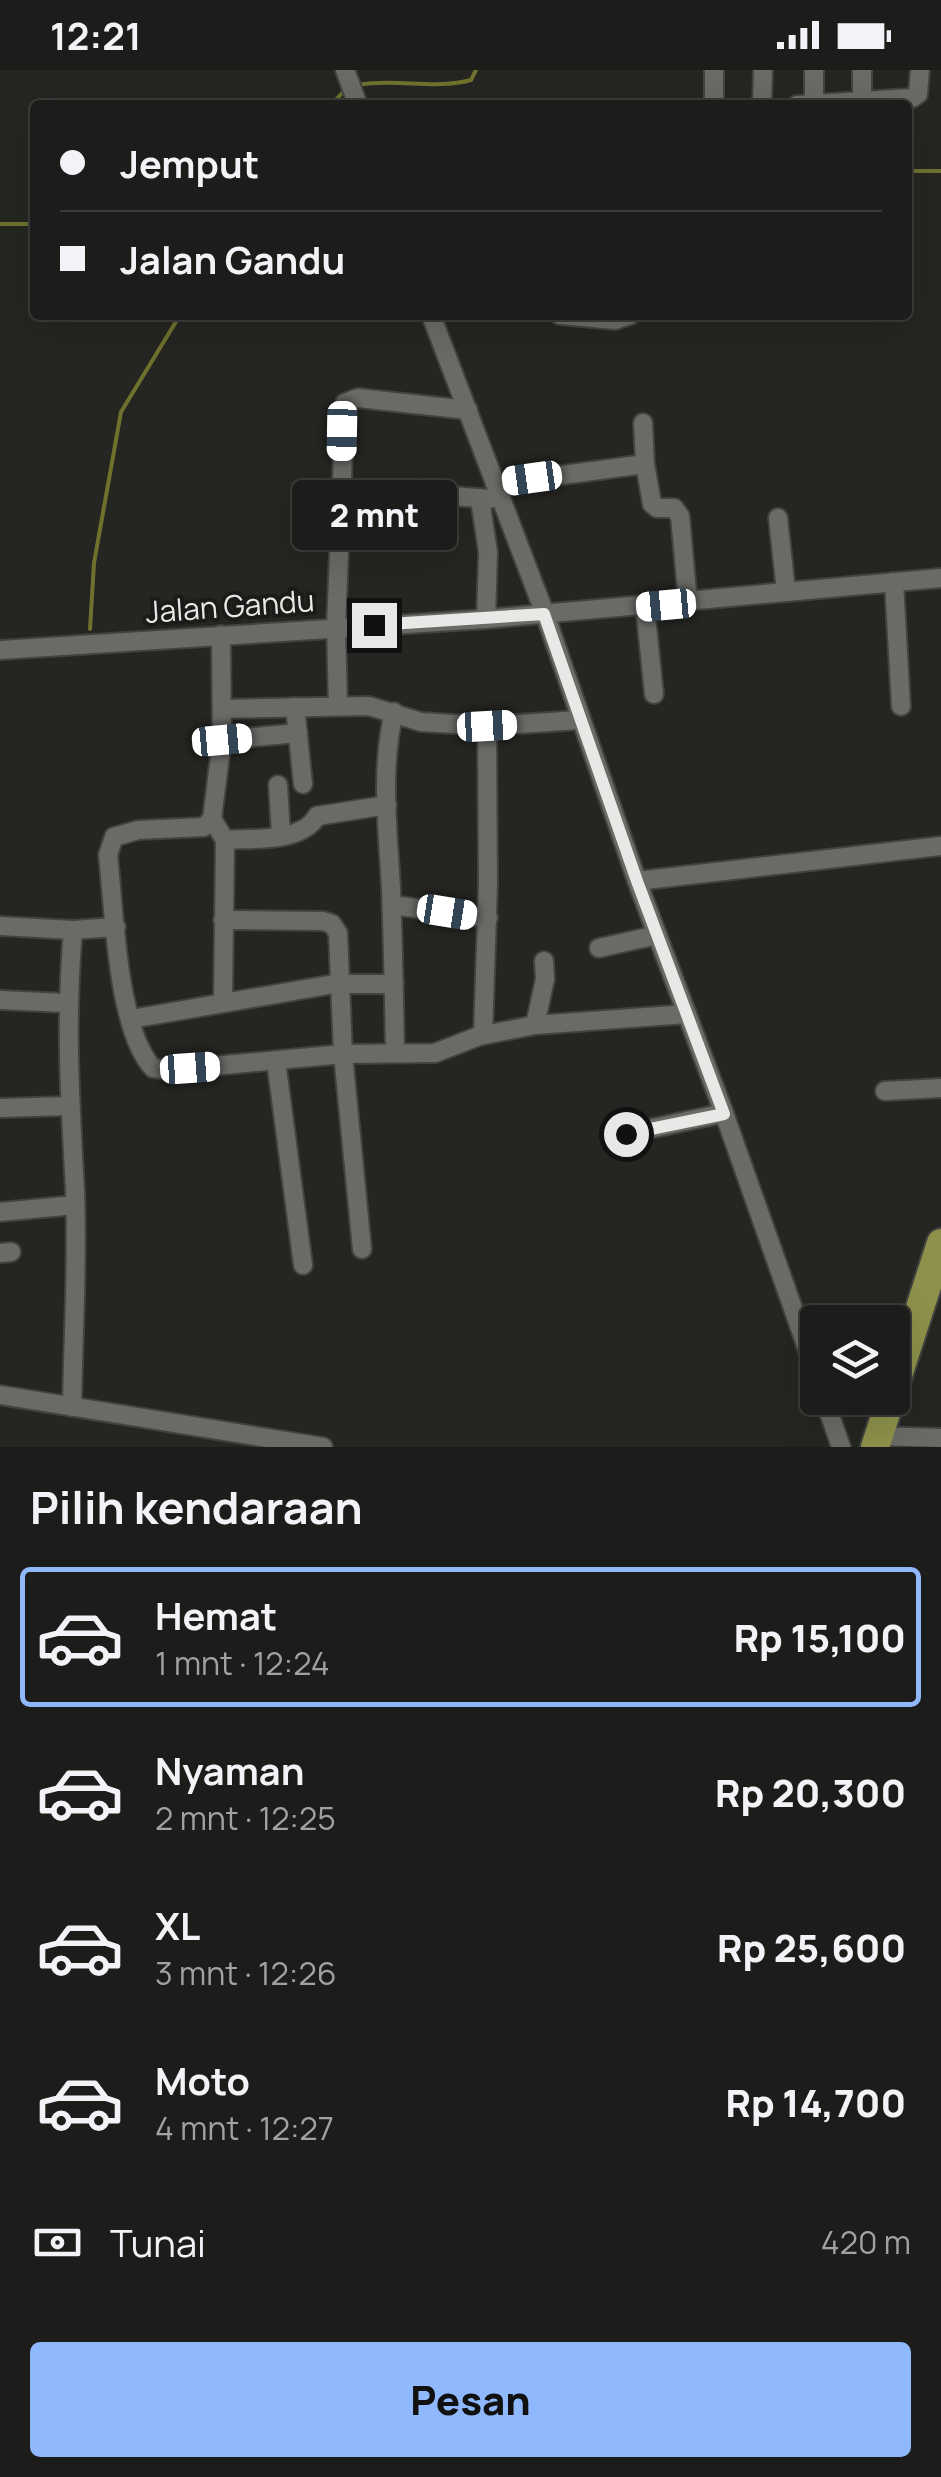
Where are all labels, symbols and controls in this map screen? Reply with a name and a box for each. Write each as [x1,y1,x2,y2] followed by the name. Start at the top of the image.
[50,9,142,61] text: 12:21
[120,137,259,189] text: Jemput
[120,233,345,285] text: Jalan Gandu
[326,401,358,461] car
[500,459,564,497] car
[292,480,456,550] callout: 2 mnt
[330,493,419,537] text: 2 mnt
[144,579,316,632] street label: Jalan Gandu
[635,587,697,623] car
[352,603,397,648] route end
[456,709,518,743] car
[191,722,253,758] car
[415,892,479,932] car
[159,1051,221,1085] car
[604,1112,649,1157] route start
[800,1305,910,1415] map controls
[800,1305,910,1415] button: layers
[30,1476,363,1538] text: Pilih kendaraan
[155,1589,277,1641] text: Hemat
[35,1592,125,1682] icon: car
[734,1611,906,1663] text: Rp 15,100
[155,1641,330,1685] text: 1 mnt · 12:24
[155,1744,305,1796] text: Nyaman
[35,1747,125,1837] icon: car
[715,1766,906,1818] text: Rp 20,300
[155,1796,336,1840] text: 2 mnt · 12:25
[155,1899,200,1951] text: XL
[35,1902,125,1992] icon: car
[717,1921,906,1973] text: Rp 25,600
[155,1951,337,1995] text: 3 mnt · 12:26
[155,2054,250,2106] text: Moto
[35,2057,125,2147] icon: car
[725,2076,906,2128] text: Rp 14,700
[155,2106,334,2150] text: 4 mnt · 12:27
[30,2215,85,2270] icon: cash
[110,2216,206,2268] text: Tunai
[821,2220,911,2264] text: 420 m
[30,2342,911,2457] button: Pesan

